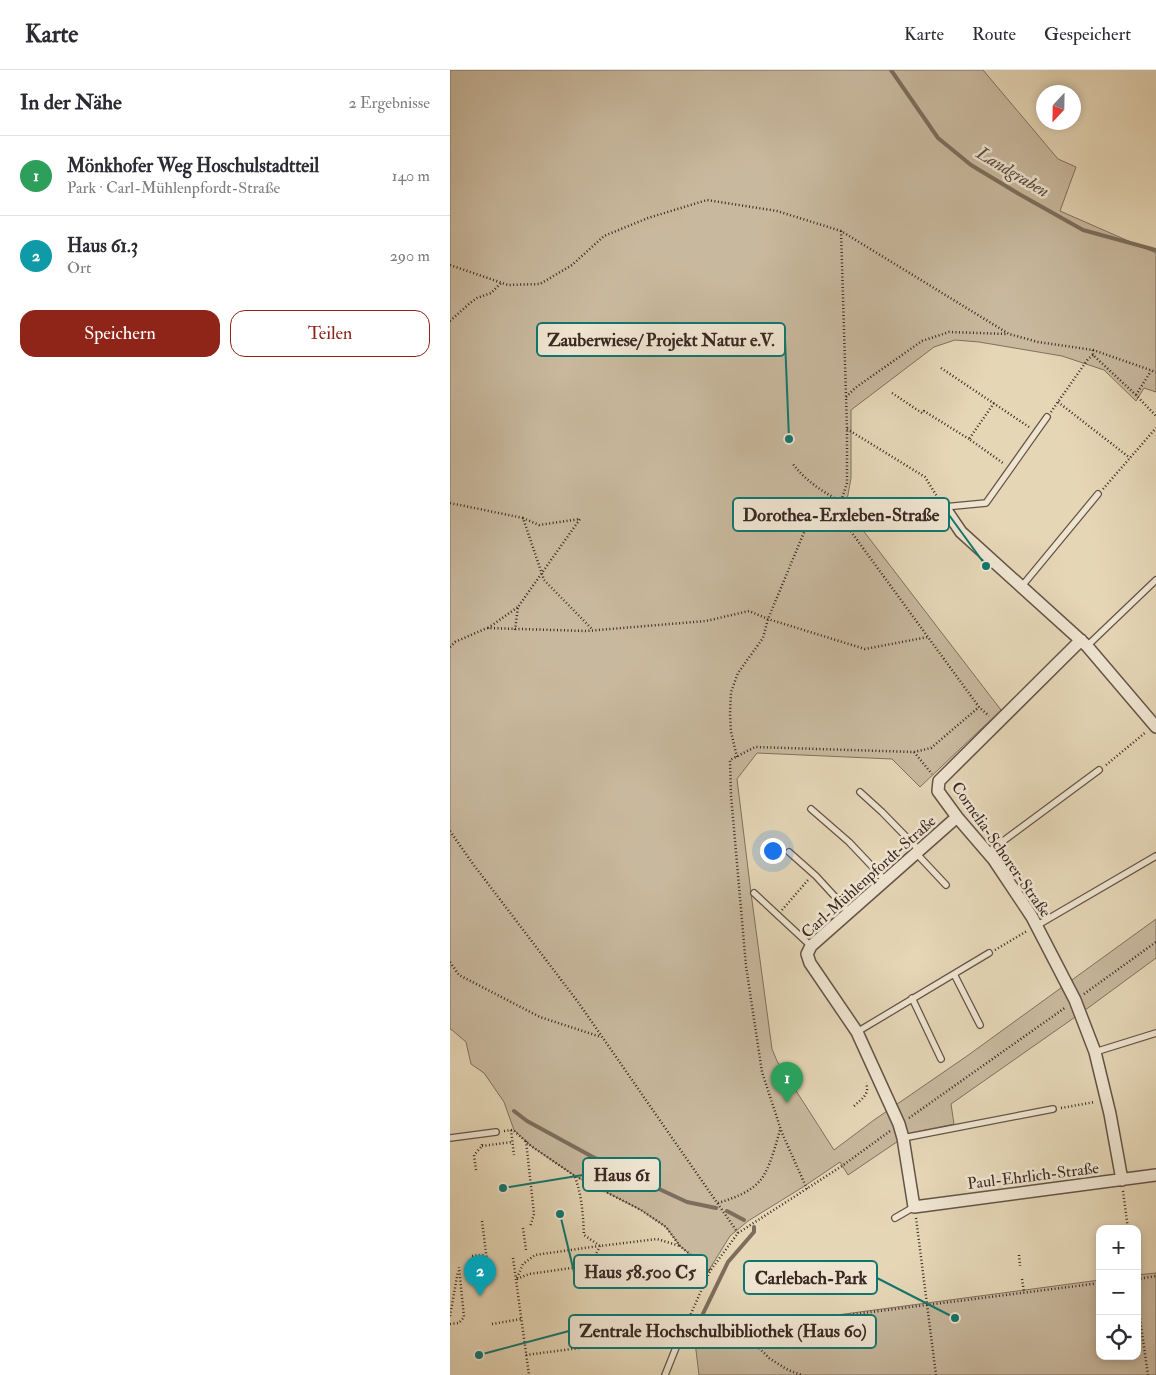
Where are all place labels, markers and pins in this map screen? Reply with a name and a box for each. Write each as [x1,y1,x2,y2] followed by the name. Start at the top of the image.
[537,323,785,356] callout: Zauberwiese/ Projekt Natur e.V.
[733,498,949,531] callout: Dorothea-Erxleben-Straße
[771,1062,803,1103] pin: 1
[583,1158,660,1191] callout: Haus 61
[464,1255,496,1296] pin: 2
[574,1255,707,1288] callout: Haus 58.500 C5
[744,1261,877,1294] callout: Carlebach-Park
[569,1315,876,1348] callout: Zentrale Hochschulbibliothek (Haus 60)

